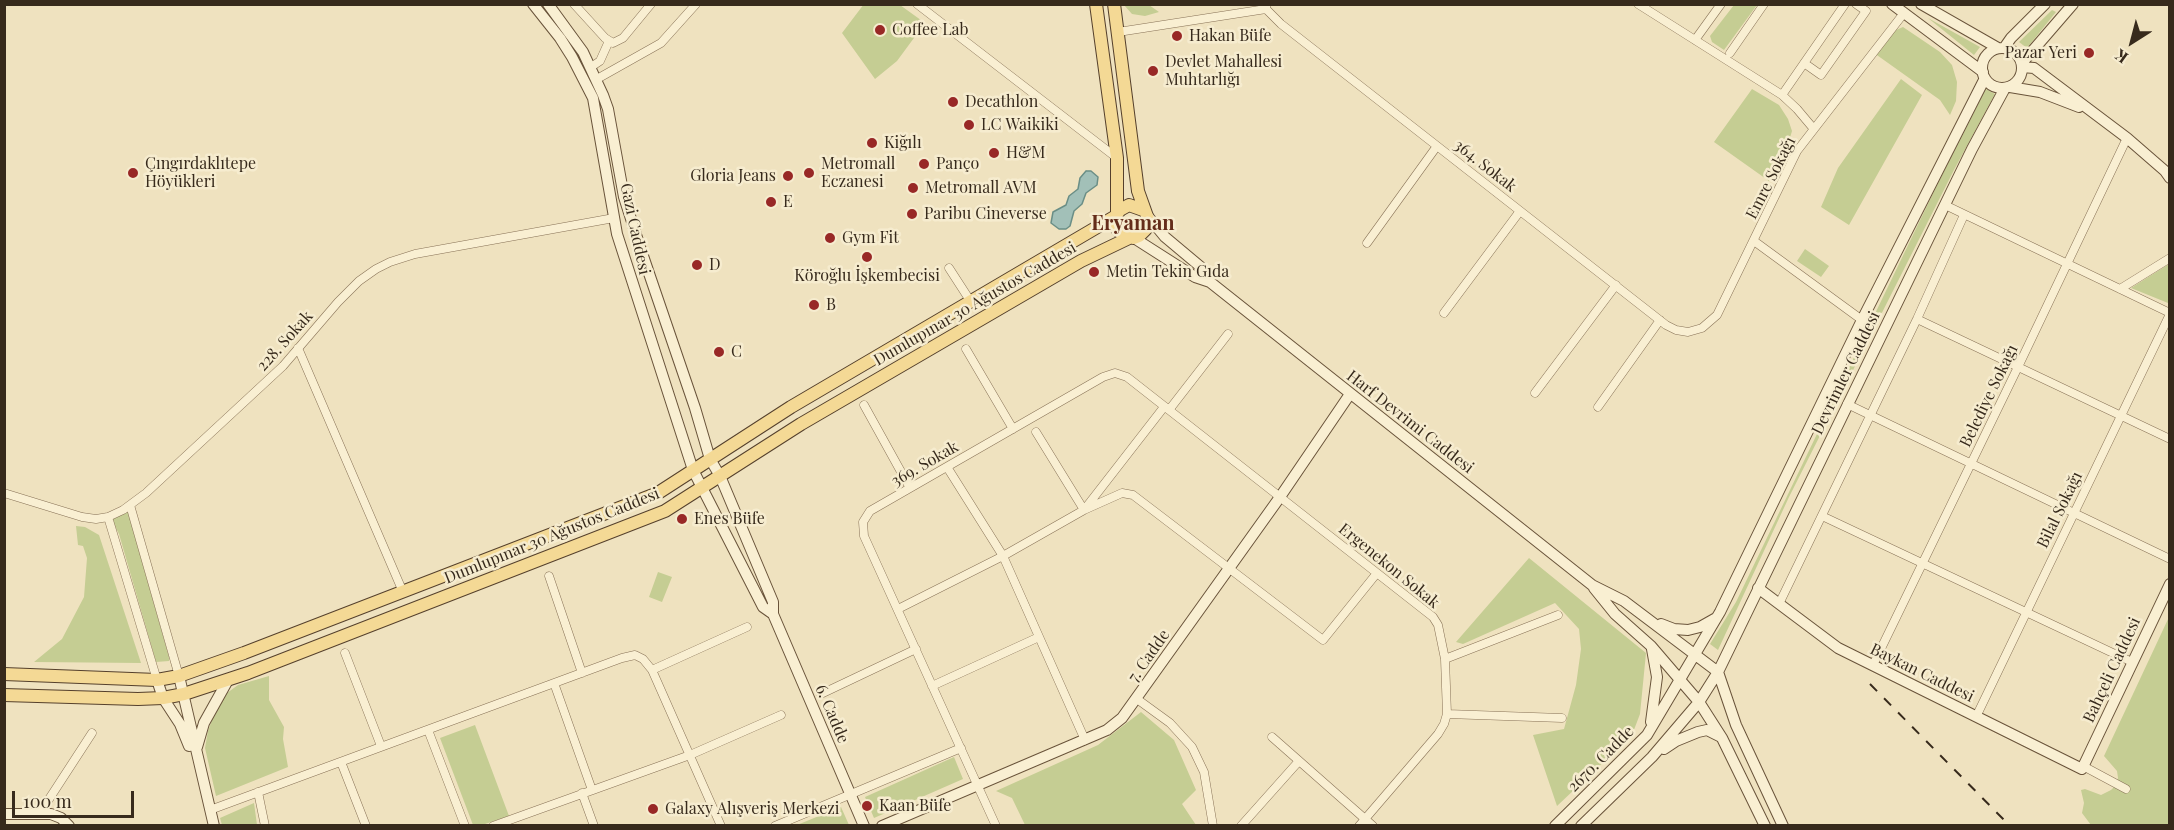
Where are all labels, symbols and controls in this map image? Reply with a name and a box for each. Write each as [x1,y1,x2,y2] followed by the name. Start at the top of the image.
[2102,12,2162,72] north arrow
[892,20,969,40] place label: Coffee Lab
[873,23,887,37] marker: Coffee Lab
[1189,26,1272,46] place label: Hakan Büfe
[1170,29,1184,43] marker: Hakan Büfe
[2005,43,2077,63] place label: Pazar Yeri
[2110,45,2132,69] text: K
[2082,46,2096,60] marker: Pazar Yeri
[1165,52,1282,90] place label: Devlet Mahallesi Muhtarlığı
[1146,64,1160,78] marker: Devlet Mahallesi Muhtarlığı
[965,92,1038,112] place label: Decathlon
[946,95,960,109] marker: Decathlon
[981,115,1059,135] place label: LC Waikiki
[962,118,976,132] marker: LC Waikiki
[884,133,922,153] place label: Kiğılı
[1742,134,1800,222] street label: Emre Sokağı
[865,136,879,150] marker: Kiğılı
[1450,136,1520,196] street label: 364. Sokak
[1006,143,1045,163] place label: H&M
[987,146,1001,160] marker: H&M
[145,154,256,192] place label: Çıngırdaklıtepe Höyükleri
[821,154,895,192] place label: Metromall Eczanesi
[936,154,979,174] place label: Panço
[917,157,931,171] marker: Panço
[126,166,140,180] marker: Çıngırdaklıtepe Höyükleri
[690,166,776,186] place label: Gloria Jeans
[802,166,816,180] marker: Metromall Eczanesi
[781,169,795,183] marker: Gloria Jeans
[925,178,1037,198] place label: Metromall AVM
[906,181,920,195] marker: Metromall AVM
[616,182,654,276] street label: Gazi Caddesi
[783,192,793,212] place label: E
[764,195,778,209] marker: E
[924,204,1047,224] place label: Paribu Cineverse
[905,207,919,221] marker: Paribu Cineverse
[1091,212,1175,236] district label: Eryaman
[842,228,899,248] place label: Gym Fit
[823,231,837,245] marker: Gym Fit
[870,238,1080,370] street label: Dumlupınar 30 Ağustos Caddesi
[860,250,874,264] marker: Köroğlu İşkembecisi
[709,255,721,275] place label: D
[690,258,704,272] marker: D
[1106,262,1229,282] place label: Metin Tekin Gıda
[1087,265,1101,279] marker: Metin Tekin Gıda
[794,266,940,286] place label: Köroğlu İşkembecisi
[826,295,836,315] place label: B
[807,298,821,312] marker: B
[253,307,317,375] street label: 228. Sokak
[1808,308,1884,438] street label: Devrimler Caddesi
[731,342,742,362] place label: C
[1956,342,2022,450] street label: Belediye Sokağı
[712,345,726,359] marker: C
[1343,366,1477,478] street label: Harf Devrimi Caddesi
[888,437,962,491] street label: 369. Sokak
[2033,469,2087,551] street label: Bilal Sokağı
[442,484,662,588] street label: Dumlupınar 30 Ağustos Caddesi
[694,509,765,529] place label: Enes Büfe
[675,512,689,526] marker: Enes Büfe
[1335,519,1443,613] street label: Ergenekon Sokak
[2079,614,2145,726] street label: Bahçeli Caddesi
[1124,626,1174,686] street label: 7. Cadde
[1867,640,1977,706] street label: Baykan Caddesi
[811,682,853,746] street label: 6. Cadde
[1564,722,1638,796] street label: 2670. Cadde
[15,779,136,817] scale bar
[23,789,72,813] text: 100 m
[879,796,951,816] place label: Kaan Büfe
[665,799,840,819] place label: Galaxy Alışveriş Merkezi
[860,799,874,813] marker: Kaan Büfe
[646,802,660,816] marker: Galaxy Alışveriş Merkezi

